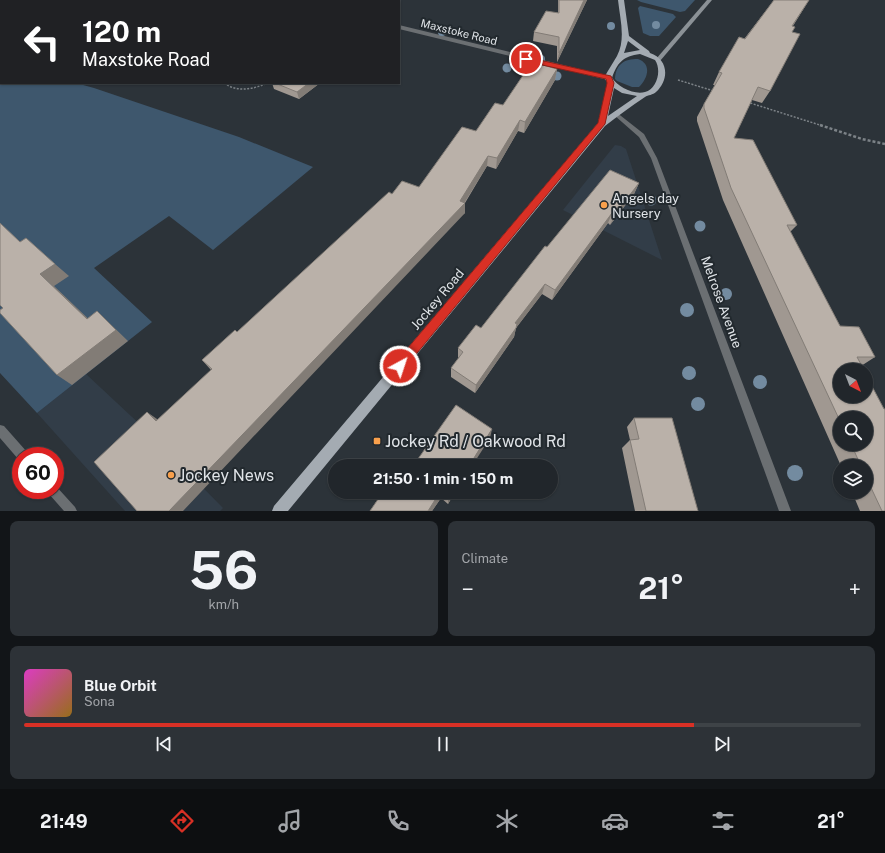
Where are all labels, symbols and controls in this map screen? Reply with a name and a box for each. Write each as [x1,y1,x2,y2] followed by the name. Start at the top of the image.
[82,15,161,48] text: 120 m
[16,16,68,68] icon: left
[420,17,498,47] street label: Maxstoke Road
[509,42,543,76] pin
[515,48,537,70] icon: arrive
[82,49,210,70] text: Maxstoke Road
[612,191,679,221] place label: Angels day Nursery
[599,200,609,210] marker: Angels day Nursery
[698,254,745,350] street label: Melrose Avenue
[408,266,467,333] street label: Jockey Road
[379,345,421,387] position arrow
[833,363,873,403] north arrow
[833,363,873,499] map controls
[833,411,873,451] button: search
[385,432,566,451] place label: Jockey Rd / Oakwood Rd
[372,436,382,446] marker: Jockey Rd / Oakwood Rd
[12,447,64,499] speed limit sign: 60
[833,459,873,499] button: layers
[179,466,274,485] place label: Jockey News
[166,470,176,480] marker: Jockey News
[373,470,513,487] text: 21:50 · 1 min · 150 m
[189,540,258,601] text: 56
[462,551,508,566] text: Climate
[638,570,684,606] text: 21°
[462,576,474,602] text: −
[849,576,861,602] text: +
[208,597,239,612] text: km/h
[84,677,157,694] text: Blue Orbit
[84,694,115,709] text: Sona
[153,733,175,755] icon: previous
[432,733,454,755] icon: pause
[711,733,733,755] icon: next
[168,807,196,835] icon: directions
[276,807,304,835] icon: music
[384,807,412,835] icon: phone
[493,807,521,835] icon: climate
[601,807,629,835] icon: car
[709,807,737,835] icon: filters
[40,811,88,832] text: 21:49
[817,811,845,832] text: 21°

